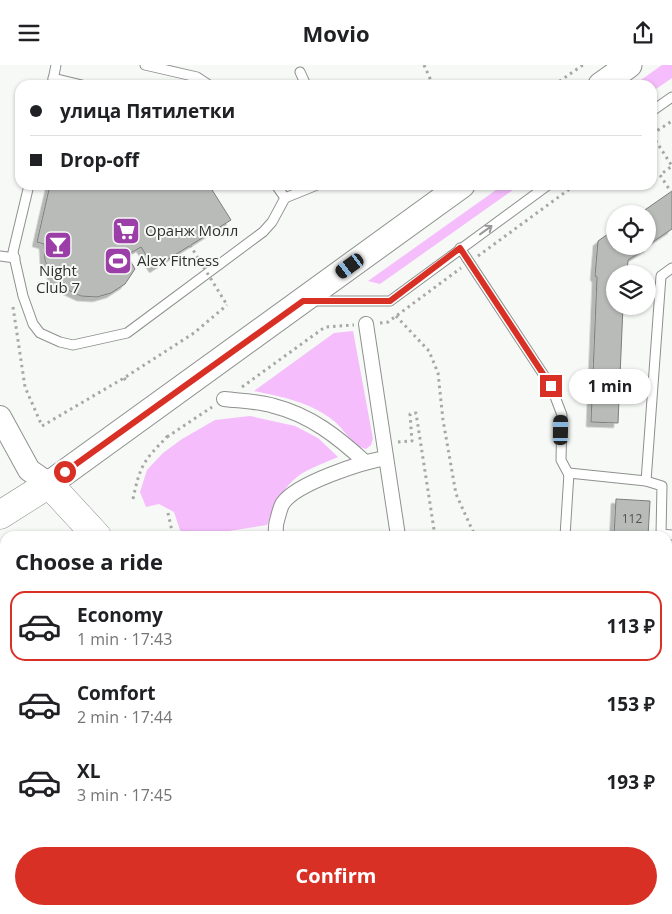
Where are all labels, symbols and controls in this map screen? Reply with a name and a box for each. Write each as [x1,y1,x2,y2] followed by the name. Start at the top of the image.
[302,18,370,48] text: Movio
[15,19,43,47] icon: menu
[629,19,657,47] icon: share
[60,98,235,124] text: улица Пятилетки
[60,147,139,173] text: Drop-off
[606,205,656,315] map controls
[606,205,656,255] button: locate
[111,216,141,246] supermarket icon: Оранж Молл
[145,220,238,240] place label: Оранж Молл
[478,225,492,235] one-way arrow
[43,230,73,260] bar icon: Night Club 7
[103,246,133,276] sports icon: Alex Fitness
[137,250,219,270] place label: Alex Fitness
[333,251,366,281] car
[36,260,80,297] place label: Night Club 7
[606,265,656,315] button: layers
[568,369,651,403] callout: 1 min
[540,375,562,397] route end
[588,375,632,397] text: 1 min
[553,415,568,445] car
[54,461,76,483] route start
[622,510,642,527] house number: 112
[15,546,163,576] text: Choose a ride
[77,602,163,628] text: Economy
[17,604,62,649] icon: car
[606,613,655,639] text: 113 ₽
[77,628,172,650] text: 1 min · 17:43
[77,680,156,706] text: Comfort
[17,682,62,727] icon: car
[606,691,655,717] text: 153 ₽
[77,706,172,728] text: 2 min · 17:44
[77,758,100,784] text: XL
[17,760,62,805] icon: car
[606,769,655,795] text: 193 ₽
[77,784,172,806] text: 3 min · 17:45
[15,847,657,905] button: Confirm

